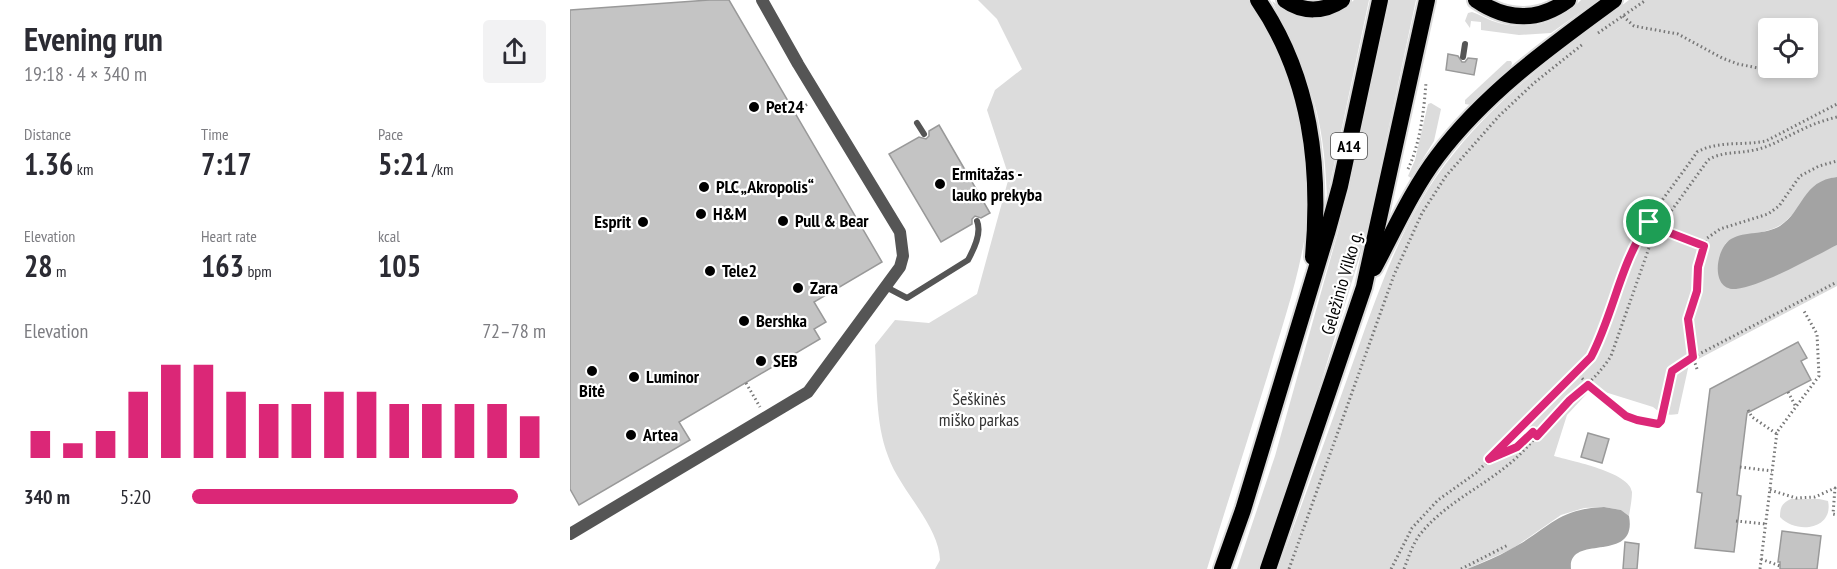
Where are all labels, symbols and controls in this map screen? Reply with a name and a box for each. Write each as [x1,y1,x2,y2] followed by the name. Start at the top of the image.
[24,17,163,60] text: Evening run
[1758,18,1818,78] map controls
[1758,18,1818,78] button: locate
[483,20,546,83] button: share
[24,61,147,87] text: 19:18 · 4 × 340 m
[766,95,805,118] place label: Pet24
[747,100,761,114] marker: Pet24
[24,124,71,144] text: Distance
[201,124,229,144] text: Time
[378,124,403,144] text: Pace
[1331,133,1367,159] road number: A14
[24,144,73,183] text: 1.36
[201,144,252,183] text: 7:17
[378,144,429,183] text: 5:21
[73,159,93,179] text: km
[429,159,453,179] text: /km
[952,162,1042,206] place label: Ermitažas - lauko prekyba
[716,175,814,198] place label: PLC „Akropolis“
[933,177,947,191] marker: Ermitažas - lauko prekyba
[697,180,711,194] marker: PLC „Akropolis“
[1623,196,1674,247] pin
[713,202,747,225] place label: H&M
[1632,205,1665,238] icon: arrive
[694,207,708,221] marker: H&M
[795,209,869,232] place label: Pull & Bear
[594,210,632,233] place label: Esprit
[776,214,790,228] marker: Pull & Bear
[636,215,650,229] marker: Esprit
[24,226,75,246] text: Elevation
[201,226,257,246] text: Heart rate
[378,226,400,246] text: kcal
[1316,228,1367,337] street label: Geležinio Vilko g.
[24,246,53,285] text: 28
[201,246,244,285] text: 163
[378,246,421,285] text: 105
[722,259,757,282] place label: Tele2
[53,261,67,281] text: m
[244,261,272,281] text: bpm
[703,264,717,278] marker: Tele2
[810,276,838,299] place label: Zara
[791,281,805,295] marker: Zara
[756,309,807,332] place label: Bershka
[737,314,751,328] marker: Bershka
[24,318,88,344] text: Elevation
[482,318,546,344] text: 72–78 m
[773,349,798,372] place label: SEB
[754,354,768,368] marker: SEB
[585,364,599,378] marker: Bitė
[646,365,700,388] place label: Luminor
[627,370,641,384] marker: Luminor
[579,379,605,402] place label: Bitė
[939,387,1019,431] park label: Šeškinės miško parkas
[642,423,678,446] place label: Artea
[624,428,638,442] marker: Artea
[24,484,70,510] text: 340 m
[120,484,151,510] text: 5:20

